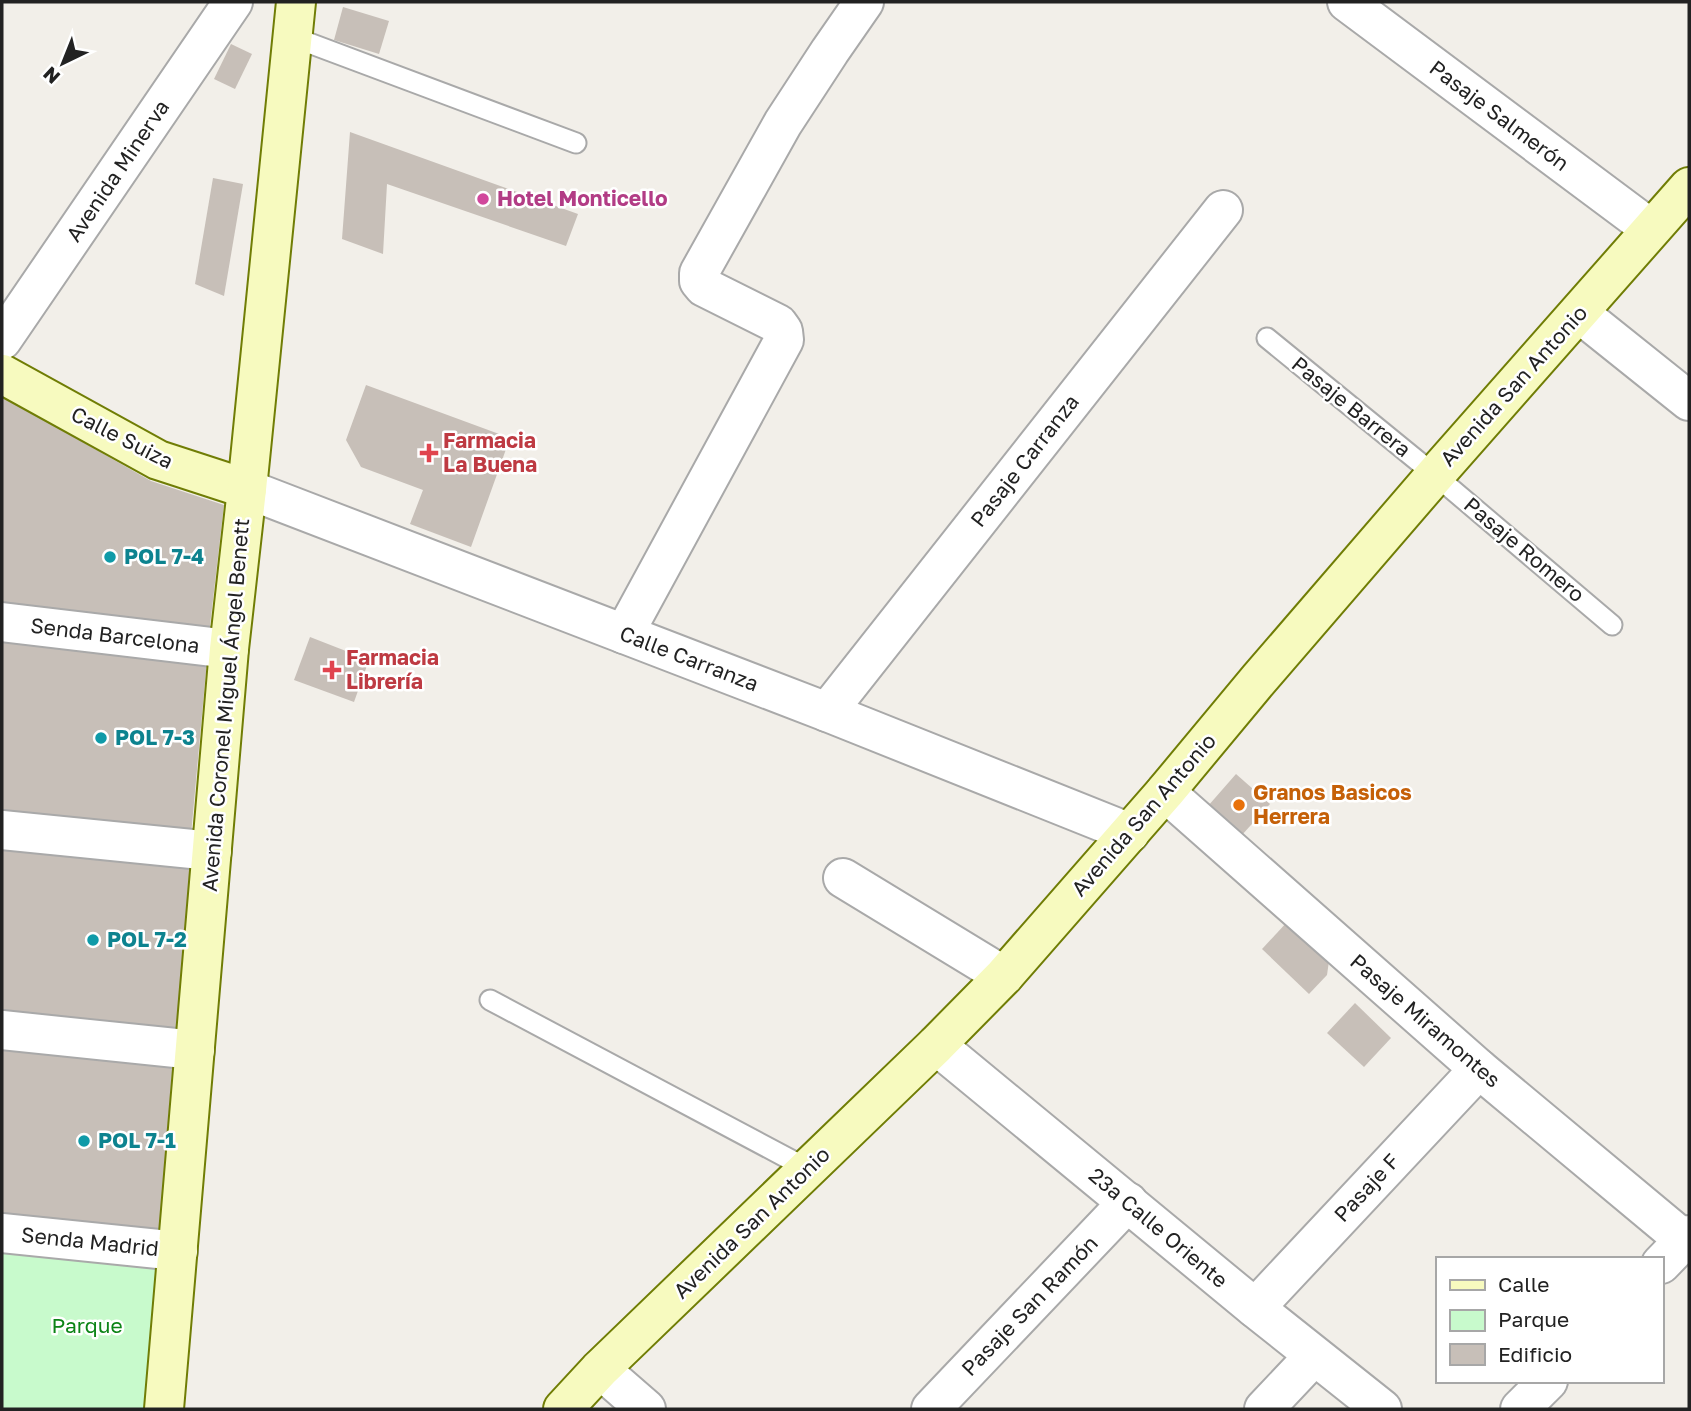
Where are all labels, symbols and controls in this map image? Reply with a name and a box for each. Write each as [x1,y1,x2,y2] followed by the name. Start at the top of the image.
[28,28,98,98] north arrow
[1425,54,1574,176] street label: Pasaje Salmerón
[38,62,64,89] text: N
[60,95,174,246] street label: Avenida Minerva
[497,185,668,211] place label: Hotel Monticello
[475,191,491,207] marker: Hotel Monticello
[1434,300,1592,471] street label: Avenida San Antonio
[1287,350,1416,462] street label: Pasaje Barrera
[964,389,1084,532] street label: Pasaje Carranza
[67,400,178,474] street label: Calle Suiza
[443,427,537,477] place label: Farmacia La Buena
[421,445,437,461] marker: Farmacia La Buena
[1459,491,1590,607] street label: Pasaje Romero
[196,517,254,893] street label: Avenida Coronel Miguel Ángel Benett
[124,543,204,569] place label: POL 7-4
[102,549,118,565] marker: POL 7-4
[29,612,201,658] street label: Senda Barcelona
[616,620,762,696] street label: Calle Carranza
[346,644,439,694] place label: Farmacia Librería
[324,662,340,678] marker: Farmacia Librería
[115,724,195,750] place label: POL 7-3
[1065,728,1221,901] street label: Avenida San Antonio
[93,730,109,746] marker: POL 7-3
[1253,779,1412,829] place label: Granos Basicos Herrera
[1231,797,1247,813] marker: Granos Basicos Herrera
[107,926,187,952] place label: POL 7-2
[85,932,101,948] marker: POL 7-2
[1345,948,1506,1093] street label: Pasaje Miramontes
[98,1127,176,1153] place label: POL 7-1
[76,1133,92,1149] marker: POL 7-1
[668,1141,835,1304] street label: Avenida San Antonio
[1328,1148,1404,1227] street label: Pasaje F
[1084,1162,1233,1293] street label: 23a Calle Oriente
[20,1221,160,1261] street label: Senda Madrid
[956,1230,1103,1381] street label: Pasaje San Ramón
[1436,1257,1663,1383] legend
[1498,1271,1550,1297] text: Calle
[1498,1306,1569,1332] text: Parque
[51,1312,123,1338] park label: Parque
[1498,1341,1572,1367] text: Edificio

